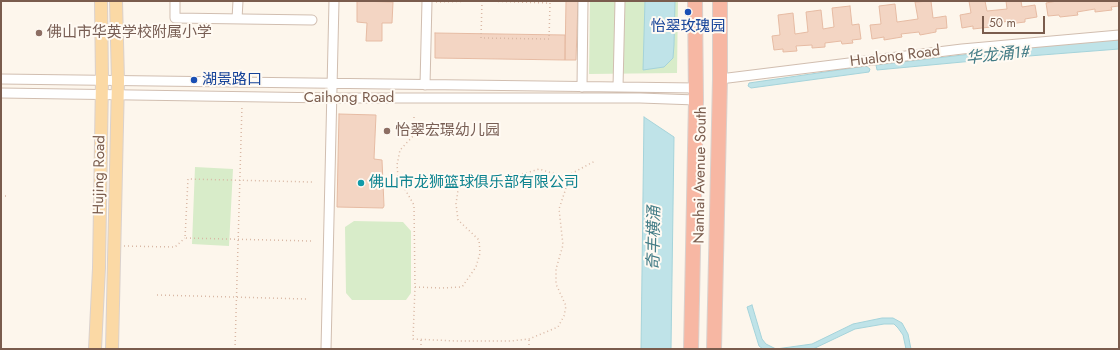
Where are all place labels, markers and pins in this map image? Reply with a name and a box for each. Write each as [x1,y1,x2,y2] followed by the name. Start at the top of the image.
[683,7,693,17] marker: 怡翠玫瑰园
[651,18,725,36] place label: 怡翠玫瑰园
[47,24,212,42] place label: 佛山市华英学校附属小学
[34,28,44,38] marker: 佛山市华英学校附属小学
[202,71,262,89] place label: 湖景路口
[189,75,199,85] marker: 湖景路口
[395,122,500,140] place label: 怡翠宏璟幼儿园
[382,126,392,136] marker: 怡翠宏璟幼儿园
[369,174,579,192] place label: 佛山市龙狮篮球俱乐部有限公司
[356,178,366,188] marker: 佛山市龙狮篮球俱乐部有限公司

